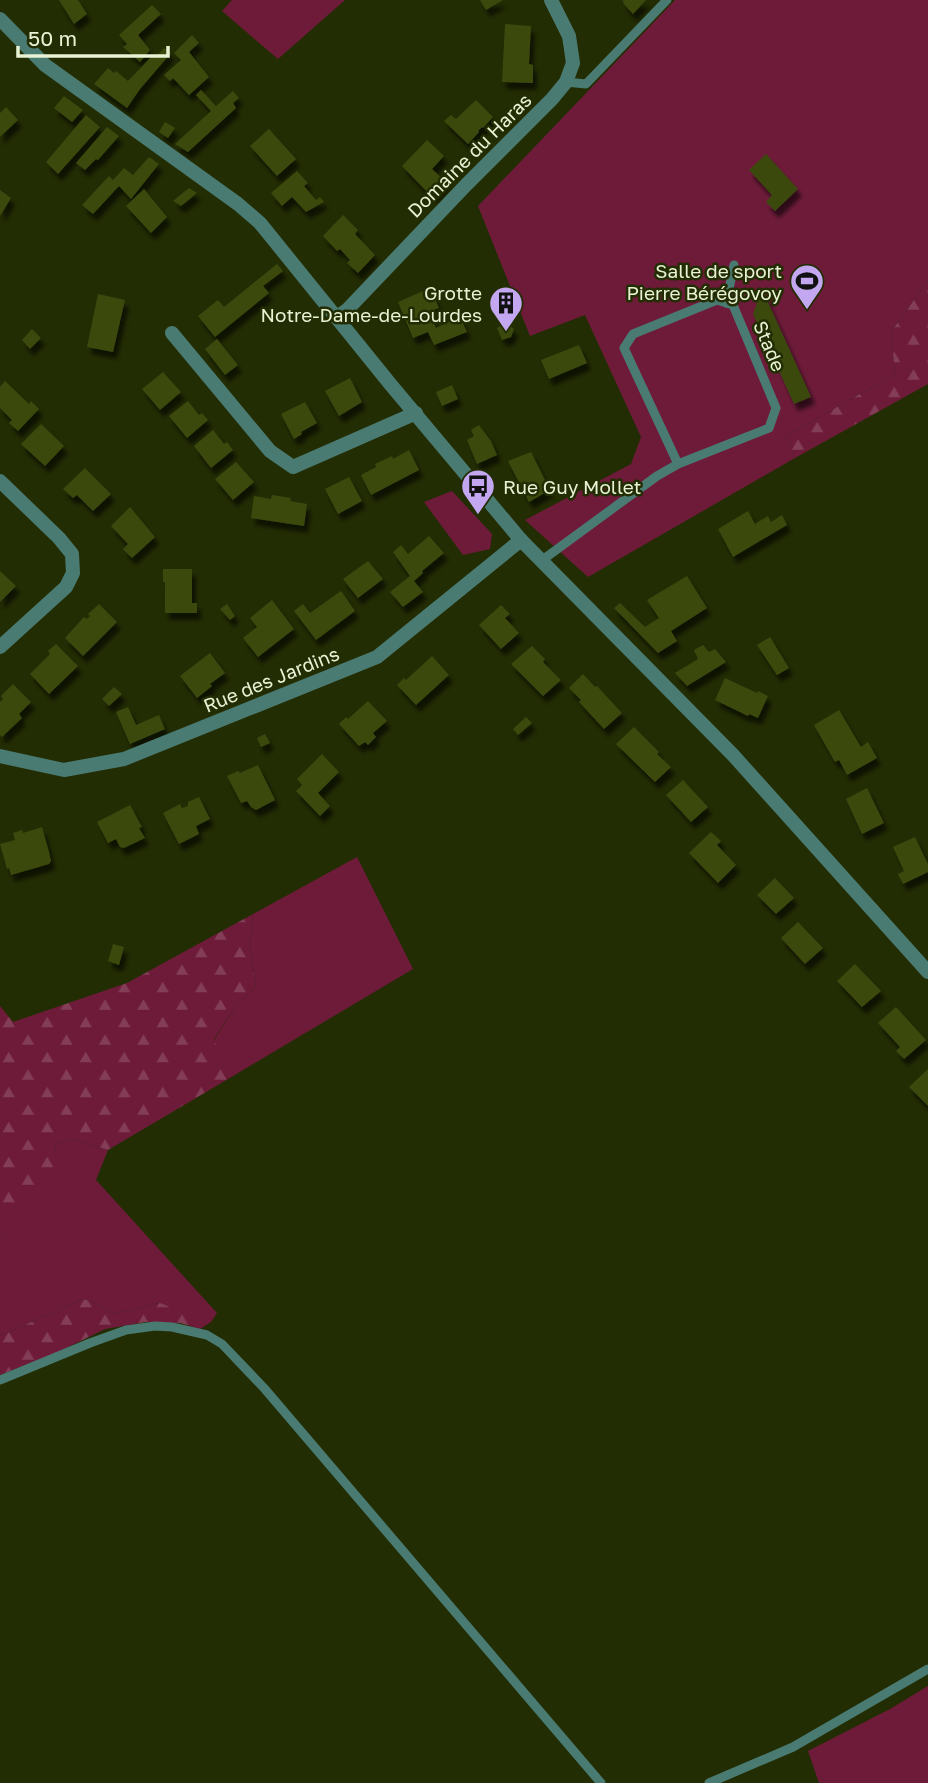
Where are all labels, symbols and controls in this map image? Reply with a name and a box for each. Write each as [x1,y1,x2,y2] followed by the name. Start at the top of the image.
[18,14,168,58] scale bar
[28,25,77,51] text: 50 m
[402,88,536,222] street label: Domaine du Haras
[626,259,782,304] place label: Salle de sport Pierre Bérégovoy
[788,262,826,311] sports icon: Salle de sport Pierre Bérégovoy
[261,281,482,326] place label: Grotte Notre-Dame-de-Lourdes
[487,284,525,333] building icon: Grotte Notre-Dame-de-Lourdes
[749,317,791,375] street label: Stade
[459,467,497,516] bus stop icon: Rue Guy Mollet
[503,475,641,498] place label: Rue Guy Mollet
[200,641,342,717] street label: Rue des Jardins

